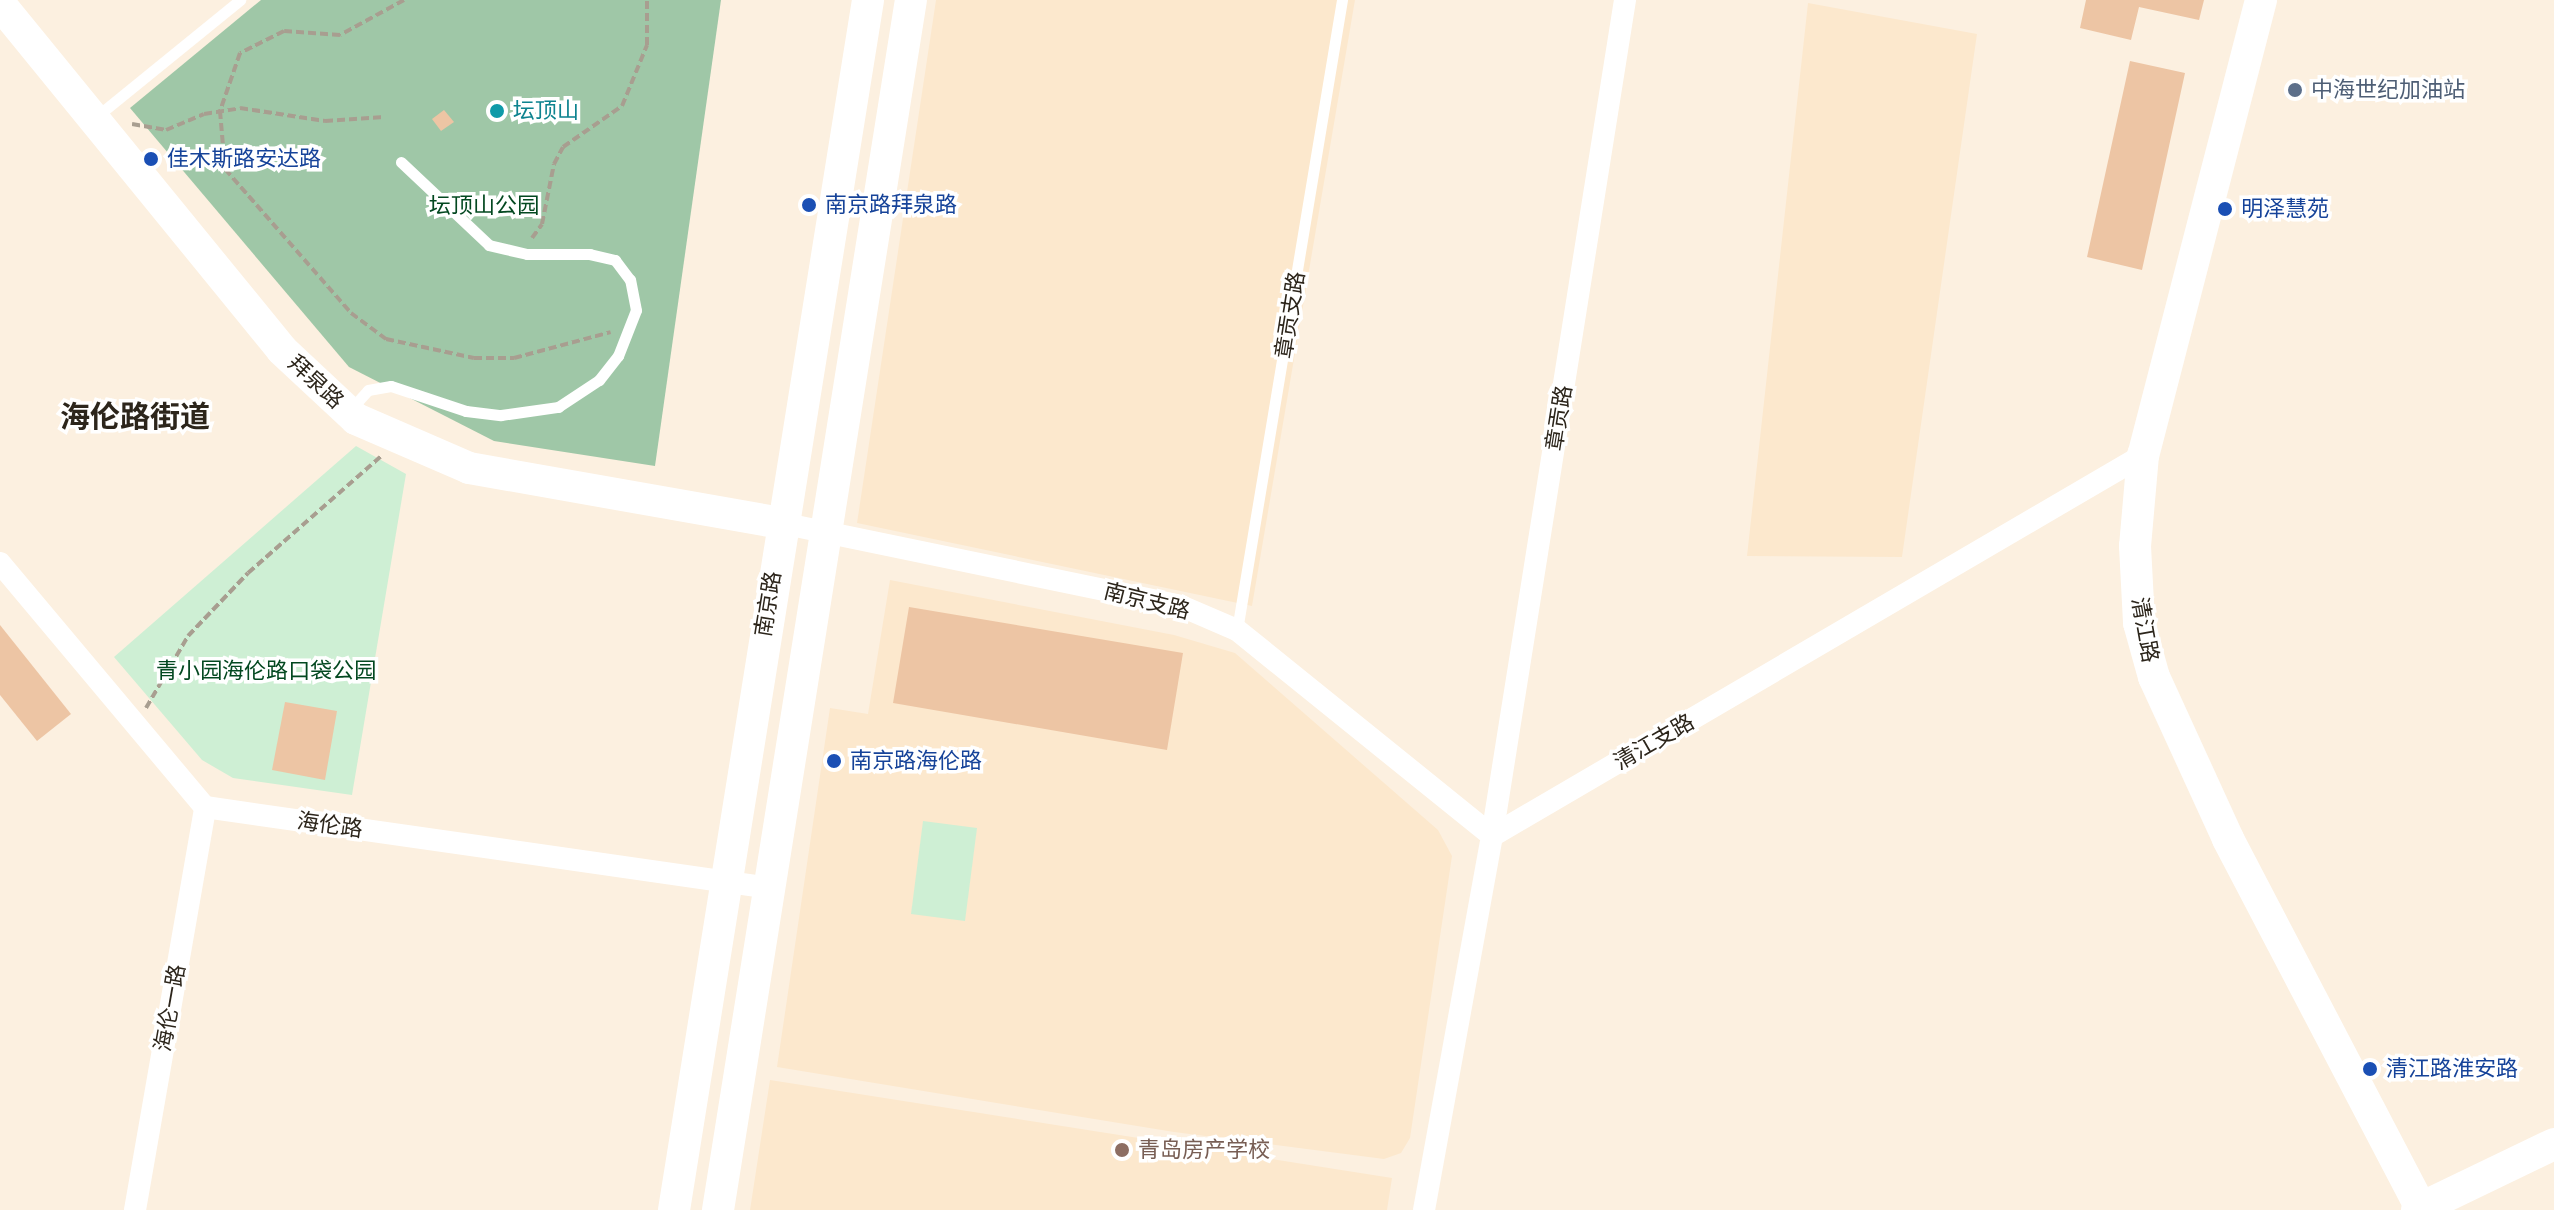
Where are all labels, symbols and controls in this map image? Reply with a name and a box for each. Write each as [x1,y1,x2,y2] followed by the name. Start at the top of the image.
[2311,77,2465,103] place label: 中海世纪加油站
[2286,81,2304,99] marker: 中海世纪加油站
[513,98,579,124] place label: 坛顶山
[488,102,506,120] marker: 坛顶山
[167,146,321,172] place label: 佳木斯路安达路
[142,150,160,168] marker: 佳木斯路安达路
[825,192,957,218] place label: 南京路拜泉路
[429,193,539,219] park label: 坛顶山公园
[800,196,818,214] marker: 南京路拜泉路
[2241,196,2329,222] place label: 明泽慧苑
[2216,200,2234,218] marker: 明泽慧苑
[1270,269,1310,361] street label: 章贡支路
[283,350,349,414] street label: 拜泉路
[1541,383,1577,453] street label: 章贡路
[60,399,210,435] district label: 海伦路街道
[750,569,786,639] street label: 南京路
[1101,578,1193,624] street label: 南京支路
[2126,595,2164,665] street label: 清江路
[156,658,376,684] park label: 青小园海伦路口袋公园
[1609,709,1699,775] street label: 清江支路
[850,748,982,774] place label: 南京路海伦路
[825,752,843,770] marker: 南京路海伦路
[295,807,365,843] street label: 海伦路
[149,962,191,1054] street label: 海伦一路
[2386,1056,2518,1082] place label: 清江路淮安路
[2361,1060,2379,1078] marker: 清江路淮安路
[1138,1137,1270,1163] place label: 青岛房产学校
[1113,1141,1131,1159] marker: 青岛房产学校

